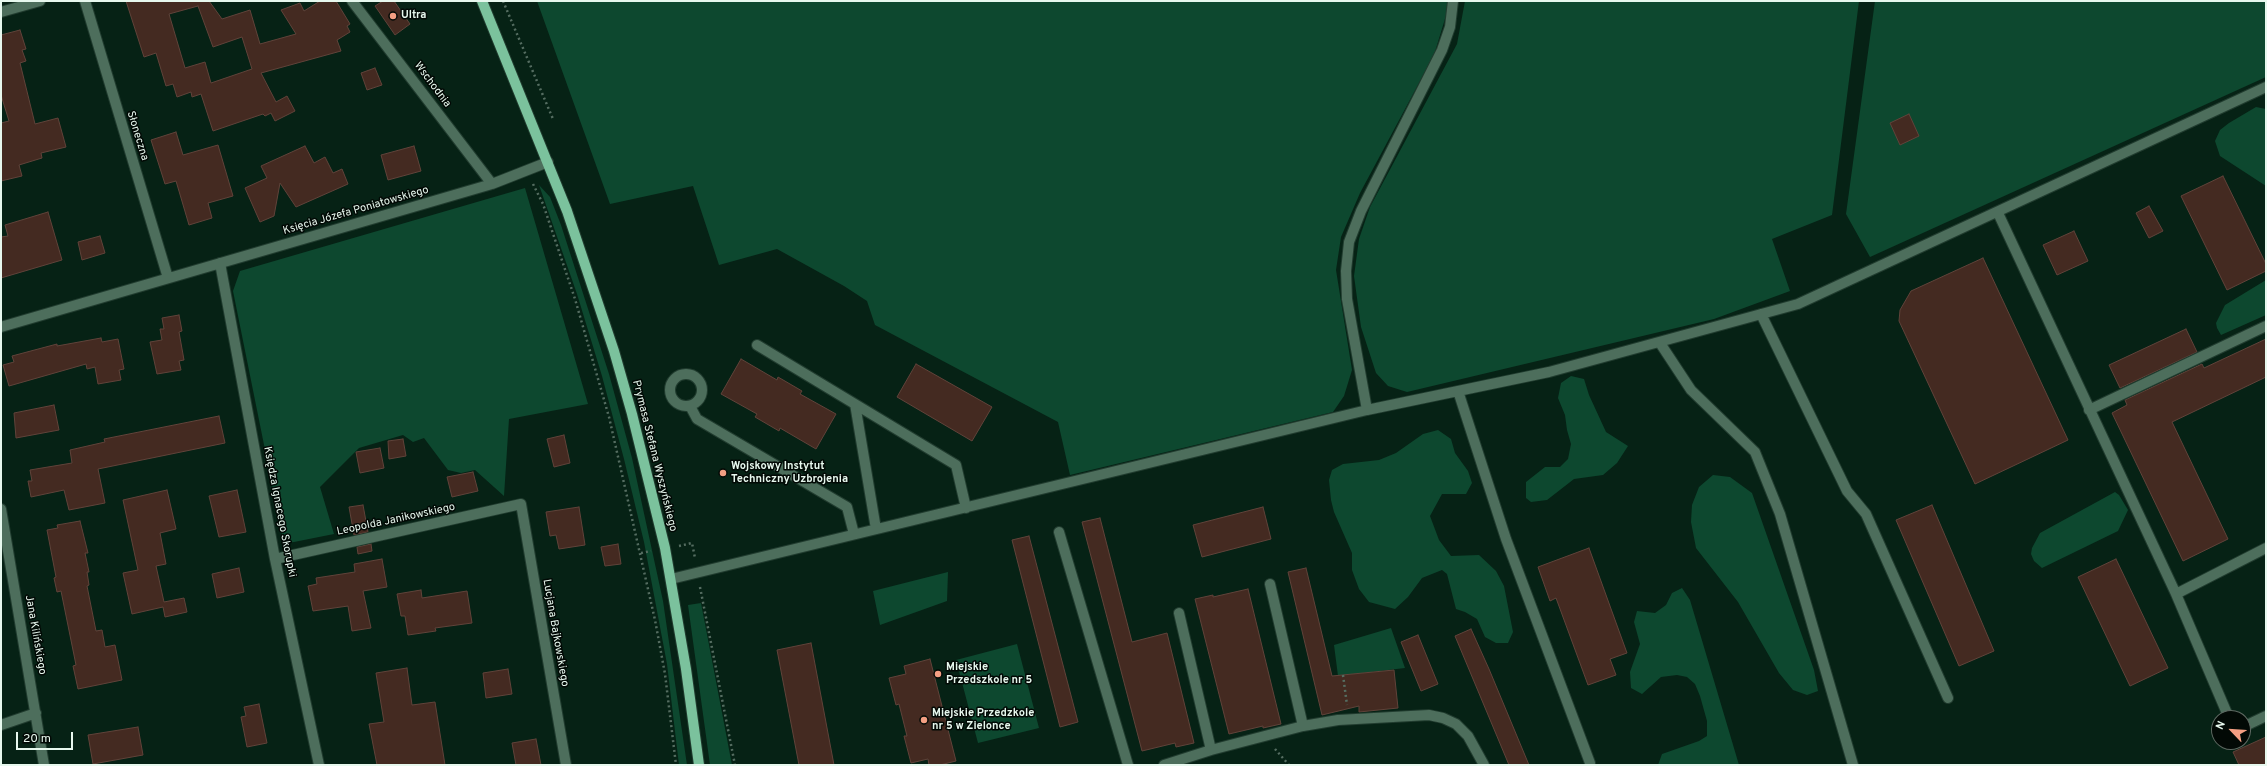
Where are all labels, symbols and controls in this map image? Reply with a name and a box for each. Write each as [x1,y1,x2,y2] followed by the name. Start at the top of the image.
[401,9,426,23] place label: Ultra
[388,11,398,21] marker: Ultra
[411,60,453,110] street label: Wschodnia
[123,110,151,162] street label: Słoneczna
[282,184,430,238] street label: Księcia Józefa Poniatowskiego
[629,379,679,533] street label: Prymasa Stefana Wyszyńskiego
[260,446,298,578] street label: Księdza Ignacego Skorupki
[731,460,848,486] place label: Wojskowy Instytut Techniczny Uzbrojenia
[718,468,728,478] marker: Wojskowy Instytut Techniczny Uzbrojenia
[336,501,456,539] street label: Leopolda Janikowskiego
[539,578,571,688] street label: Lucjana Bajkowskiego
[21,594,49,676] street label: Jana Kilińskiego
[946,661,1032,687] place label: Miejskie Przedszkole nr 5
[933,669,943,679] marker: Miejskie Przedszkole nr 5
[932,707,1034,733] place label: Miejskie Przedzkole nr 5 w Zielonce
[2211,710,2251,750] north arrow
[919,715,929,725] marker: Miejskie Przedzkole nr 5 w Zielonce
[2213,719,2229,732] text: N
[18,724,75,750] scale bar
[23,731,51,747] text: 20 m

